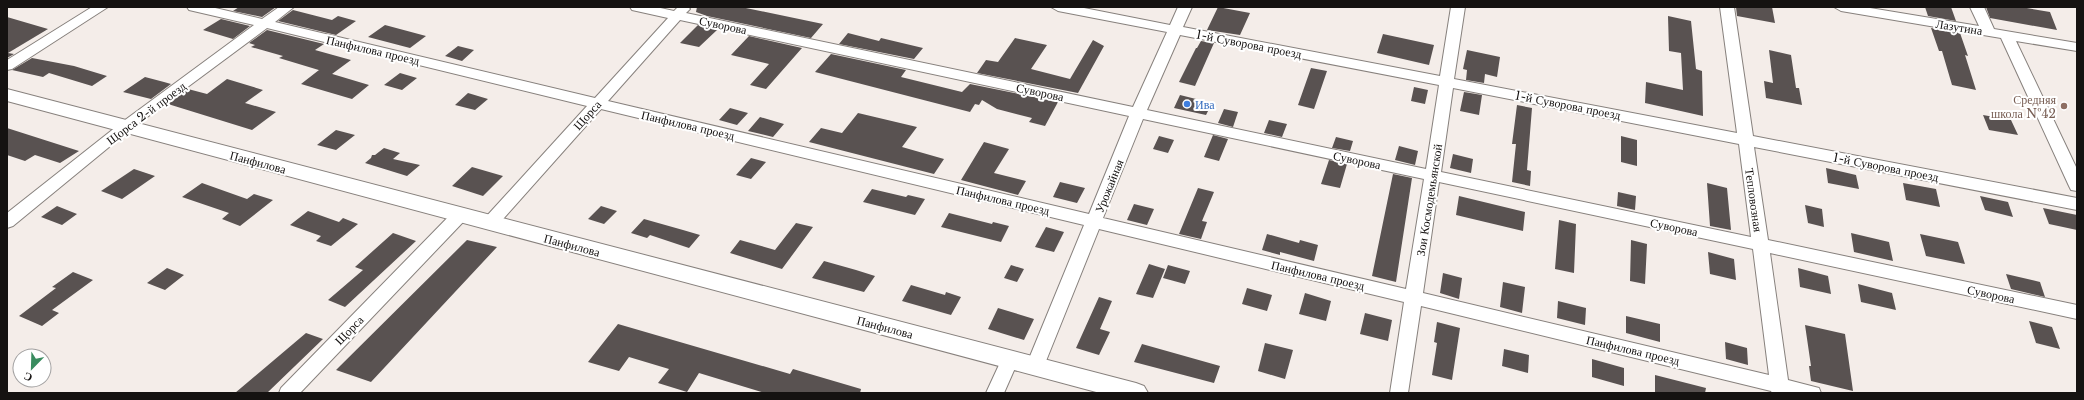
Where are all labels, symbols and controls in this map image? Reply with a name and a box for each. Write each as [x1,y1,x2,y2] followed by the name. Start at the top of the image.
[698,13,749,37] street label: Суворова
[1934,16,1984,38] street label: Лазутина
[1195,26,1303,62] street label: 1-й Суворова проезд
[325,32,421,68] street label: Панфилова проезд
[103,78,189,148] street label: Щорса 2-й проезд
[1015,80,1066,104] street label: Суворова
[1514,87,1622,123] street label: 1-й Суворова проезд
[1991,92,2056,121] place label: Средняя школа №42
[570,97,605,133] street label: Щорса
[1195,97,1215,112] place label: Ива
[1182,99,1192,109] marker: Ива
[2059,101,2069,111] marker: Средняя школа №42
[640,107,736,143] street label: Панфилова проезд
[1413,142,1445,257] street label: Зои Космодемьянской
[228,147,288,177] street label: Панфилова
[1332,148,1383,172] street label: Суворова
[1832,149,1940,185] street label: 1-й Суворова проезд
[1091,157,1127,215] street label: Урожайная
[1742,167,1766,233] street label: Тепловозная
[955,182,1051,218] street label: Панфилова проезд
[1649,215,1700,239] street label: Суворова
[542,230,602,260] street label: Панфилова
[1270,257,1366,293] street label: Панфилова проезд
[1966,282,2017,306] street label: Суворова
[331,312,367,348] street label: Щорса
[855,312,915,342] street label: Панфилова
[1585,332,1681,368] street label: Панфилова проезд
[12,348,52,388] north arrow
[22,369,34,385] text: С

